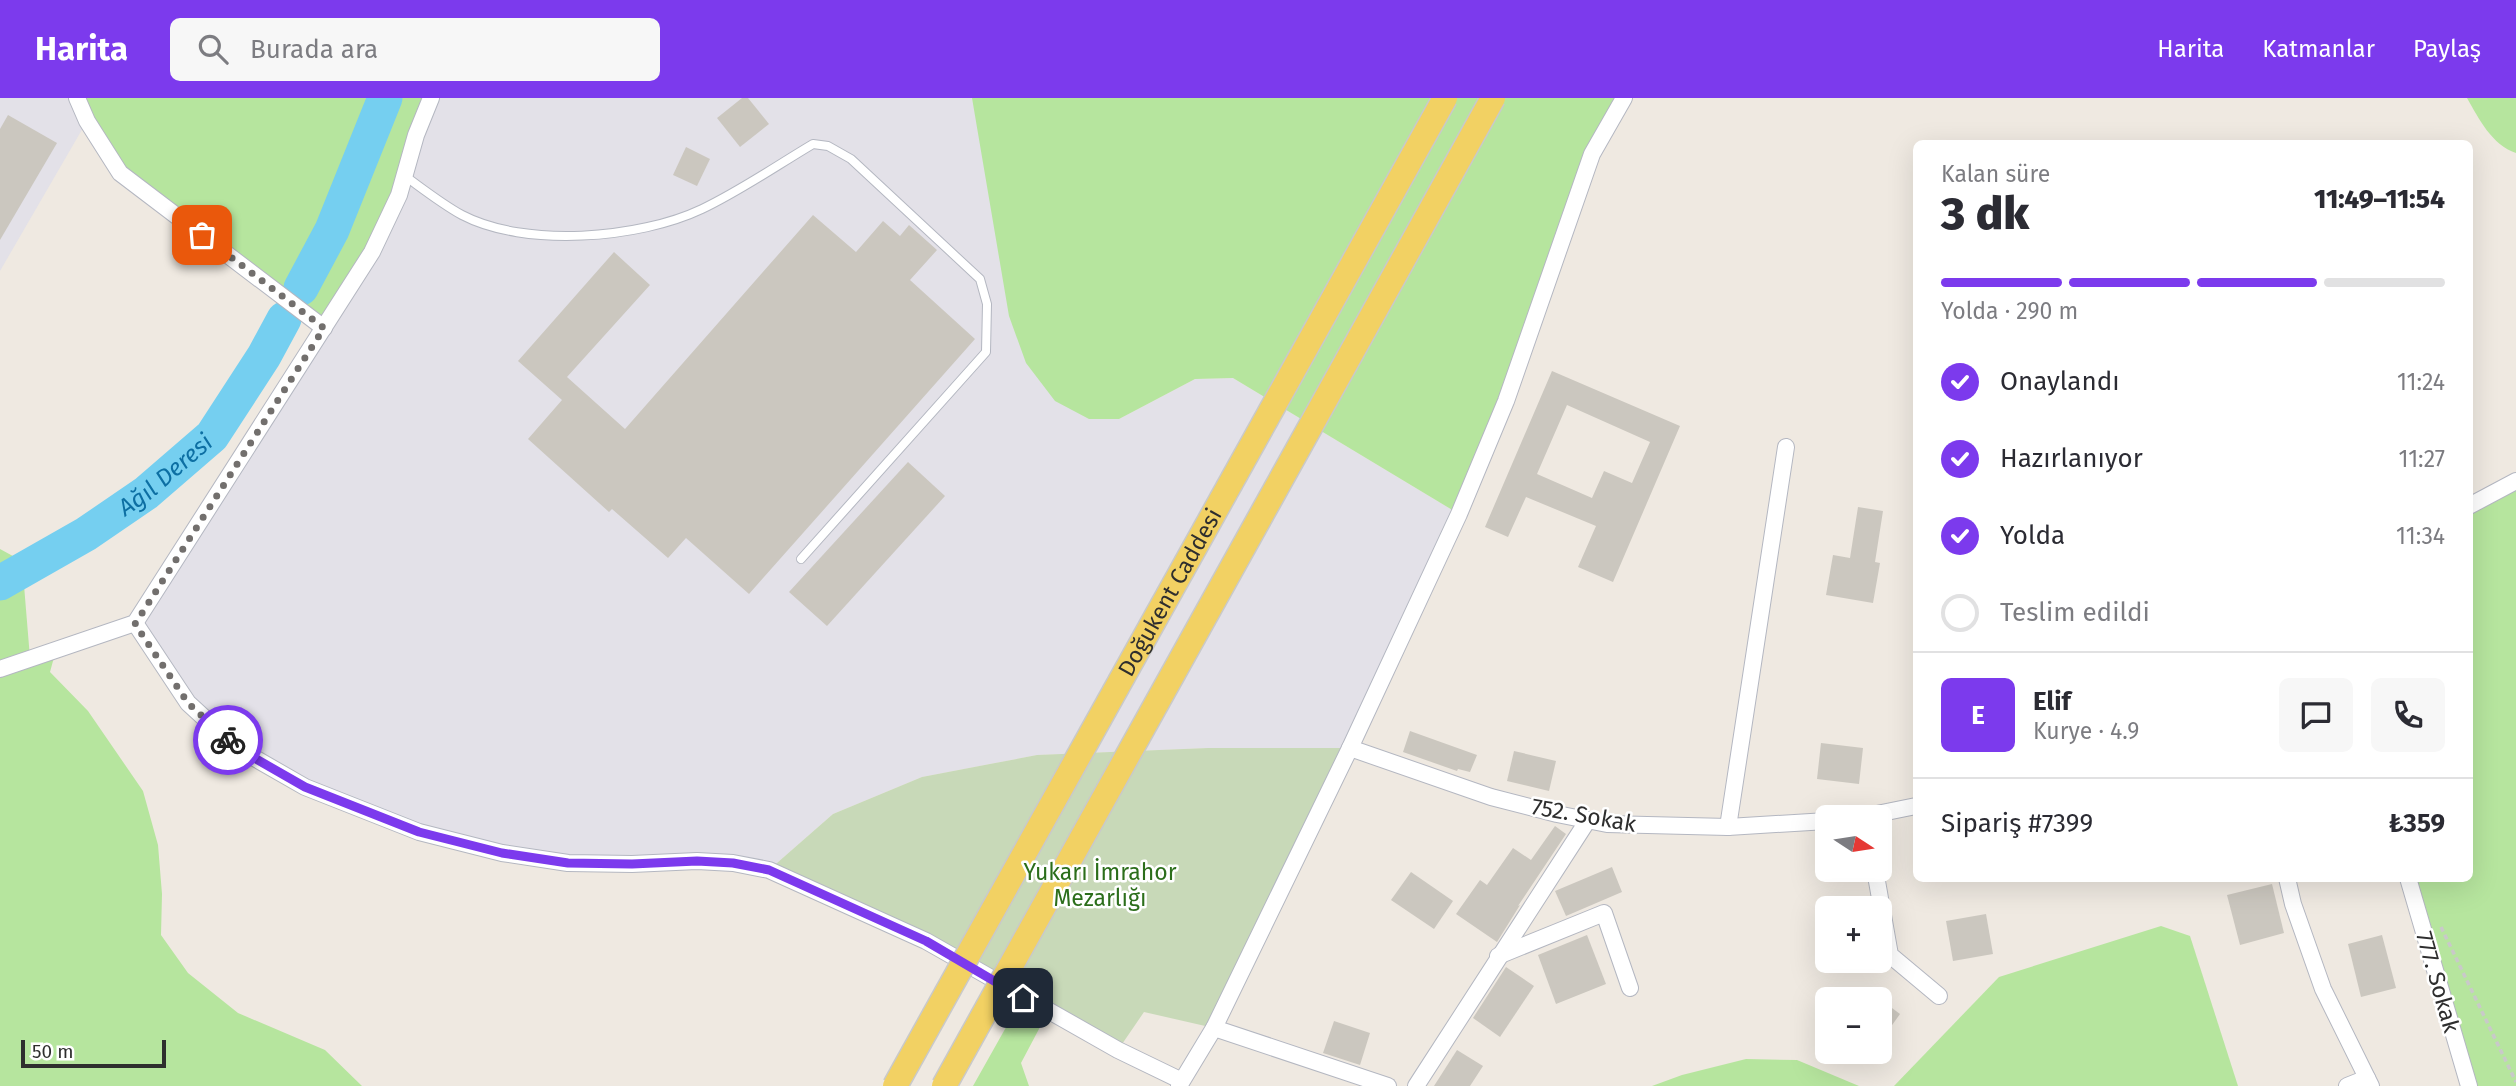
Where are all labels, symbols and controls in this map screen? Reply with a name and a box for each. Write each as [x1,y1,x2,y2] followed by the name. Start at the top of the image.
[170,18,660,81] search box
[35,29,128,69] text: Harita
[194,30,232,68] icon: search
[250,34,378,65] text: Burada ara
[2157,35,2224,63] text: Harita
[2262,35,2375,63] text: Katmanlar
[2413,35,2481,63] text: Paylaş
[1941,160,2050,188] text: Kalan süre
[2314,184,2445,215] text: 11:49–11:54
[1941,186,2029,241] text: 3 dk
[172,205,232,265] pin
[183,216,221,254] icon: bag
[1941,297,2078,325] text: Yolda · 290 m
[1941,363,1979,401] icon: check
[2000,366,2120,397] text: Onaylandı
[2397,368,2445,396] text: 11:24
[112,428,218,522] water label: Ağıl Deresi
[1941,440,1979,478] icon: check
[2000,443,2143,474] text: Hazırlanıyor
[2399,445,2445,473] text: 11:27
[1112,503,1228,681] street label: Doğukent Caddesi
[1941,517,1979,555] icon: check
[2000,520,2065,551] text: Yolda
[2396,522,2445,550] text: 11:34
[2000,597,2150,628] text: Teslim edildi
[2279,678,2353,752] button: chat
[2371,678,2445,752] button: phone
[2033,686,2071,717] text: Elif
[1971,700,1985,731] text: E
[193,705,263,775] courier
[2033,717,2139,745] text: Kurye · 4.9
[209,721,247,759] icon: bike
[1529,792,1639,838] street label: 752. Sokak
[1815,805,1892,882] north arrow
[1815,805,1892,1064] map controls
[1941,808,2093,839] text: Sipariş #7399
[2389,808,2445,839] text: ₺359
[1023,858,1177,912] park label: Yukarı İmrahor Mezarlığı
[1815,896,1892,973] button: +
[2410,928,2466,1036] street label: 777. Sokak
[993,968,1053,1028] pin
[1004,979,1042,1017] icon: home
[1815,987,1892,1064] button: −
[21,1037,166,1069] scale bar
[32,1040,73,1063] text: 50 m

